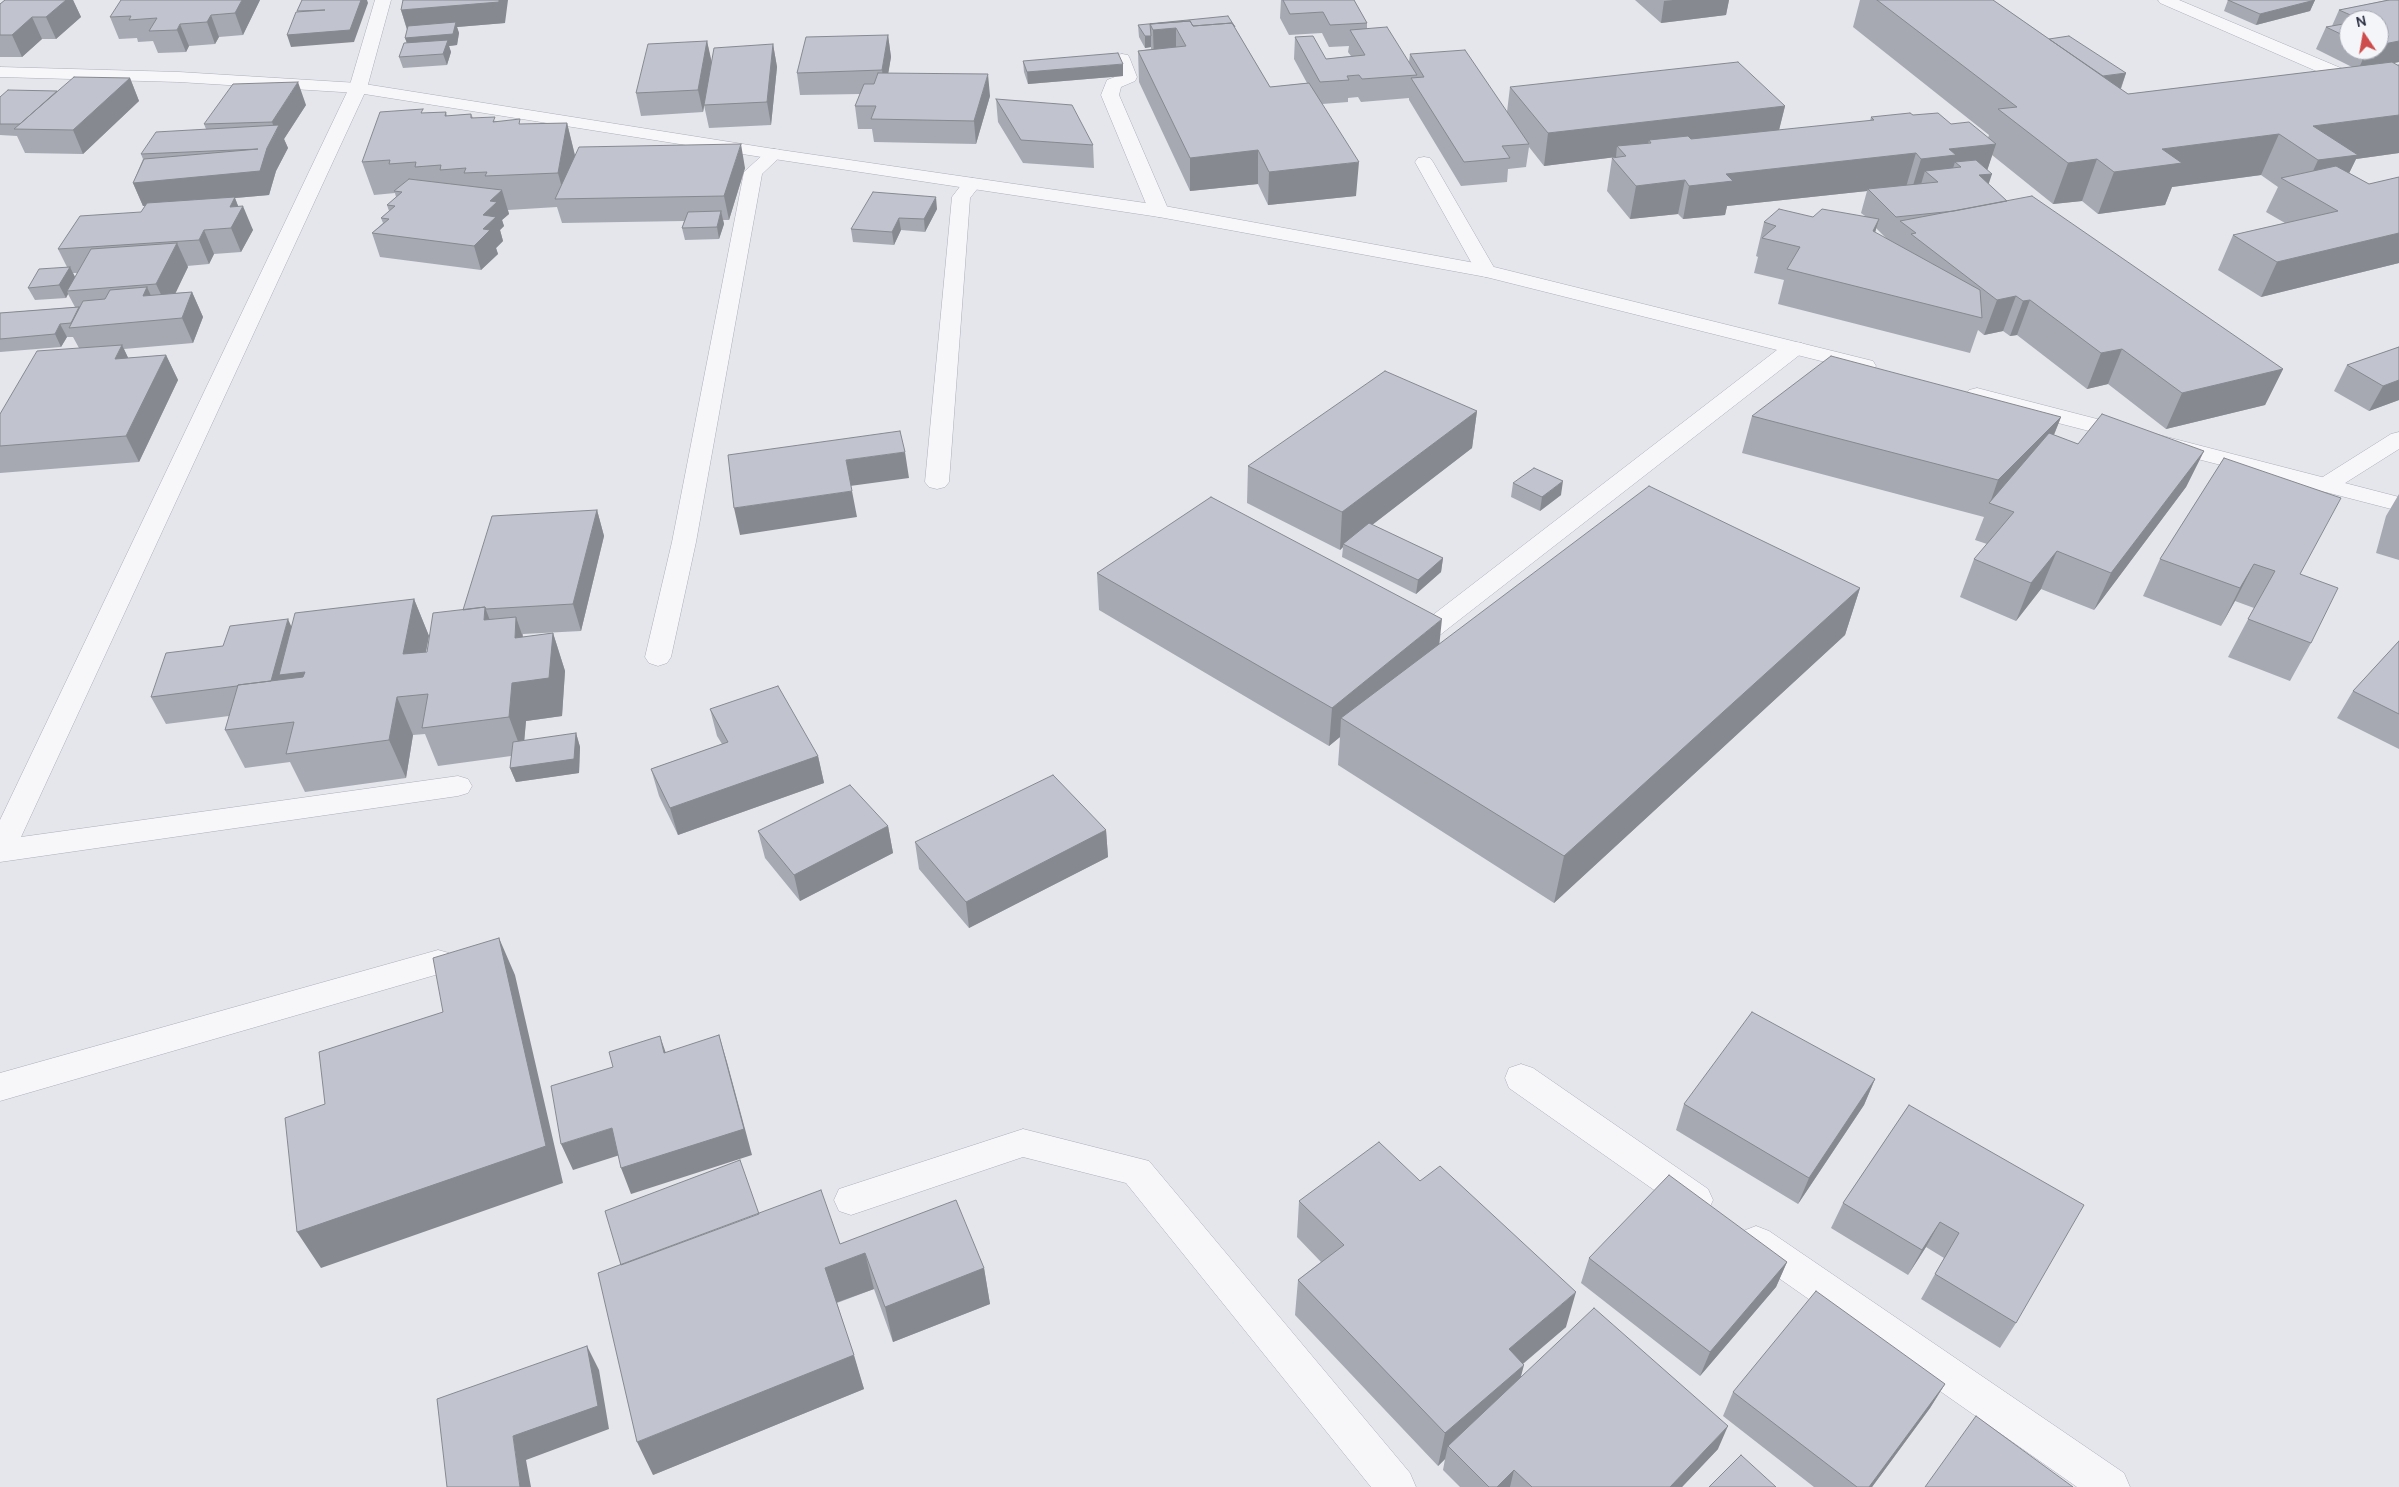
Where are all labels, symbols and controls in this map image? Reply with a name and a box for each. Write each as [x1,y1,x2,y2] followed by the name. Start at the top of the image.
[2339,10,2389,60] north arrow
[2354,10,2368,31] text: N

